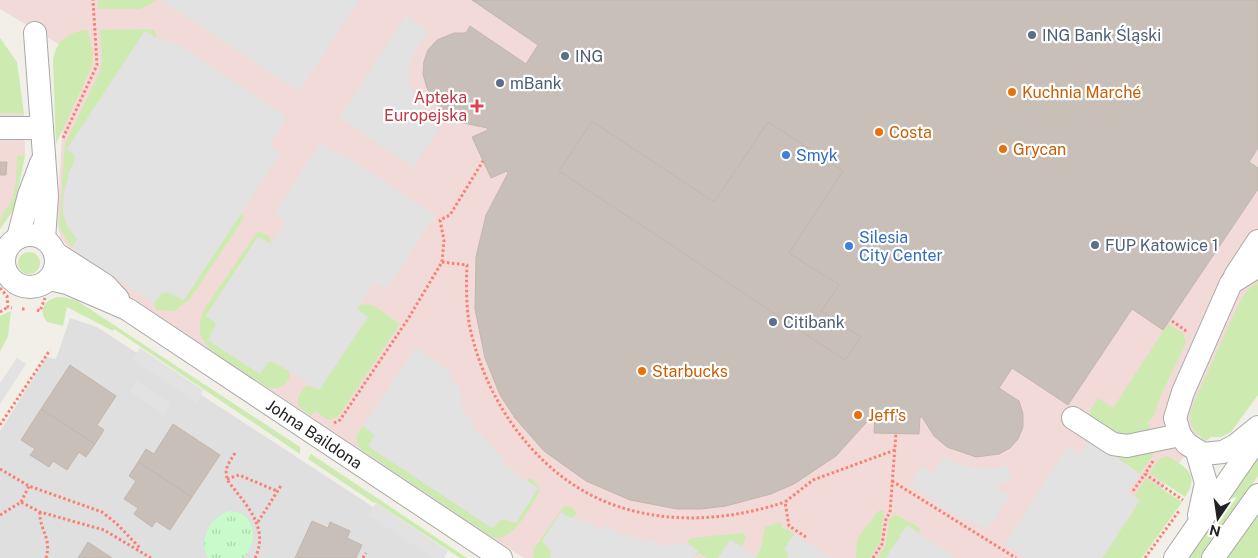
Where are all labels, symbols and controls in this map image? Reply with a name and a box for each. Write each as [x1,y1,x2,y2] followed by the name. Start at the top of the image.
[1042,25,1161,45] place label: ING Bank Śląski
[1026,29,1038,41] marker: ING Bank Śląski
[575,47,603,66] place label: ING
[559,50,571,62] marker: ING
[510,74,562,93] place label: mBank
[494,77,506,89] marker: mBank
[1022,83,1141,102] place label: Kuchnia Marché
[1006,86,1018,98] marker: Kuchnia Marché
[384,88,467,125] place label: Apteka Europejska
[471,100,483,112] marker: Apteka Europejska
[889,123,932,142] place label: Costa
[873,126,885,138] marker: Costa
[1013,140,1066,159] place label: Grycan
[997,143,1009,155] marker: Grycan
[796,146,838,165] place label: Smyk
[780,149,792,161] marker: Smyk
[859,228,943,265] place label: Silesia City Center
[1105,236,1218,255] place label: FUP Katowice 1
[1089,239,1101,251] marker: FUP Katowice 1
[843,240,855,252] marker: Silesia City Center
[783,313,845,332] place label: Citibank
[767,316,779,328] marker: Citibank
[652,362,728,381] place label: Starbucks
[636,365,648,377] marker: Starbucks
[263,395,366,473] street label: Johna Baildona
[868,406,906,425] place label: Jeff's
[852,409,864,421] marker: Jeff's
[1193,493,1243,543] north arrow
[1208,522,1222,540] text: N

